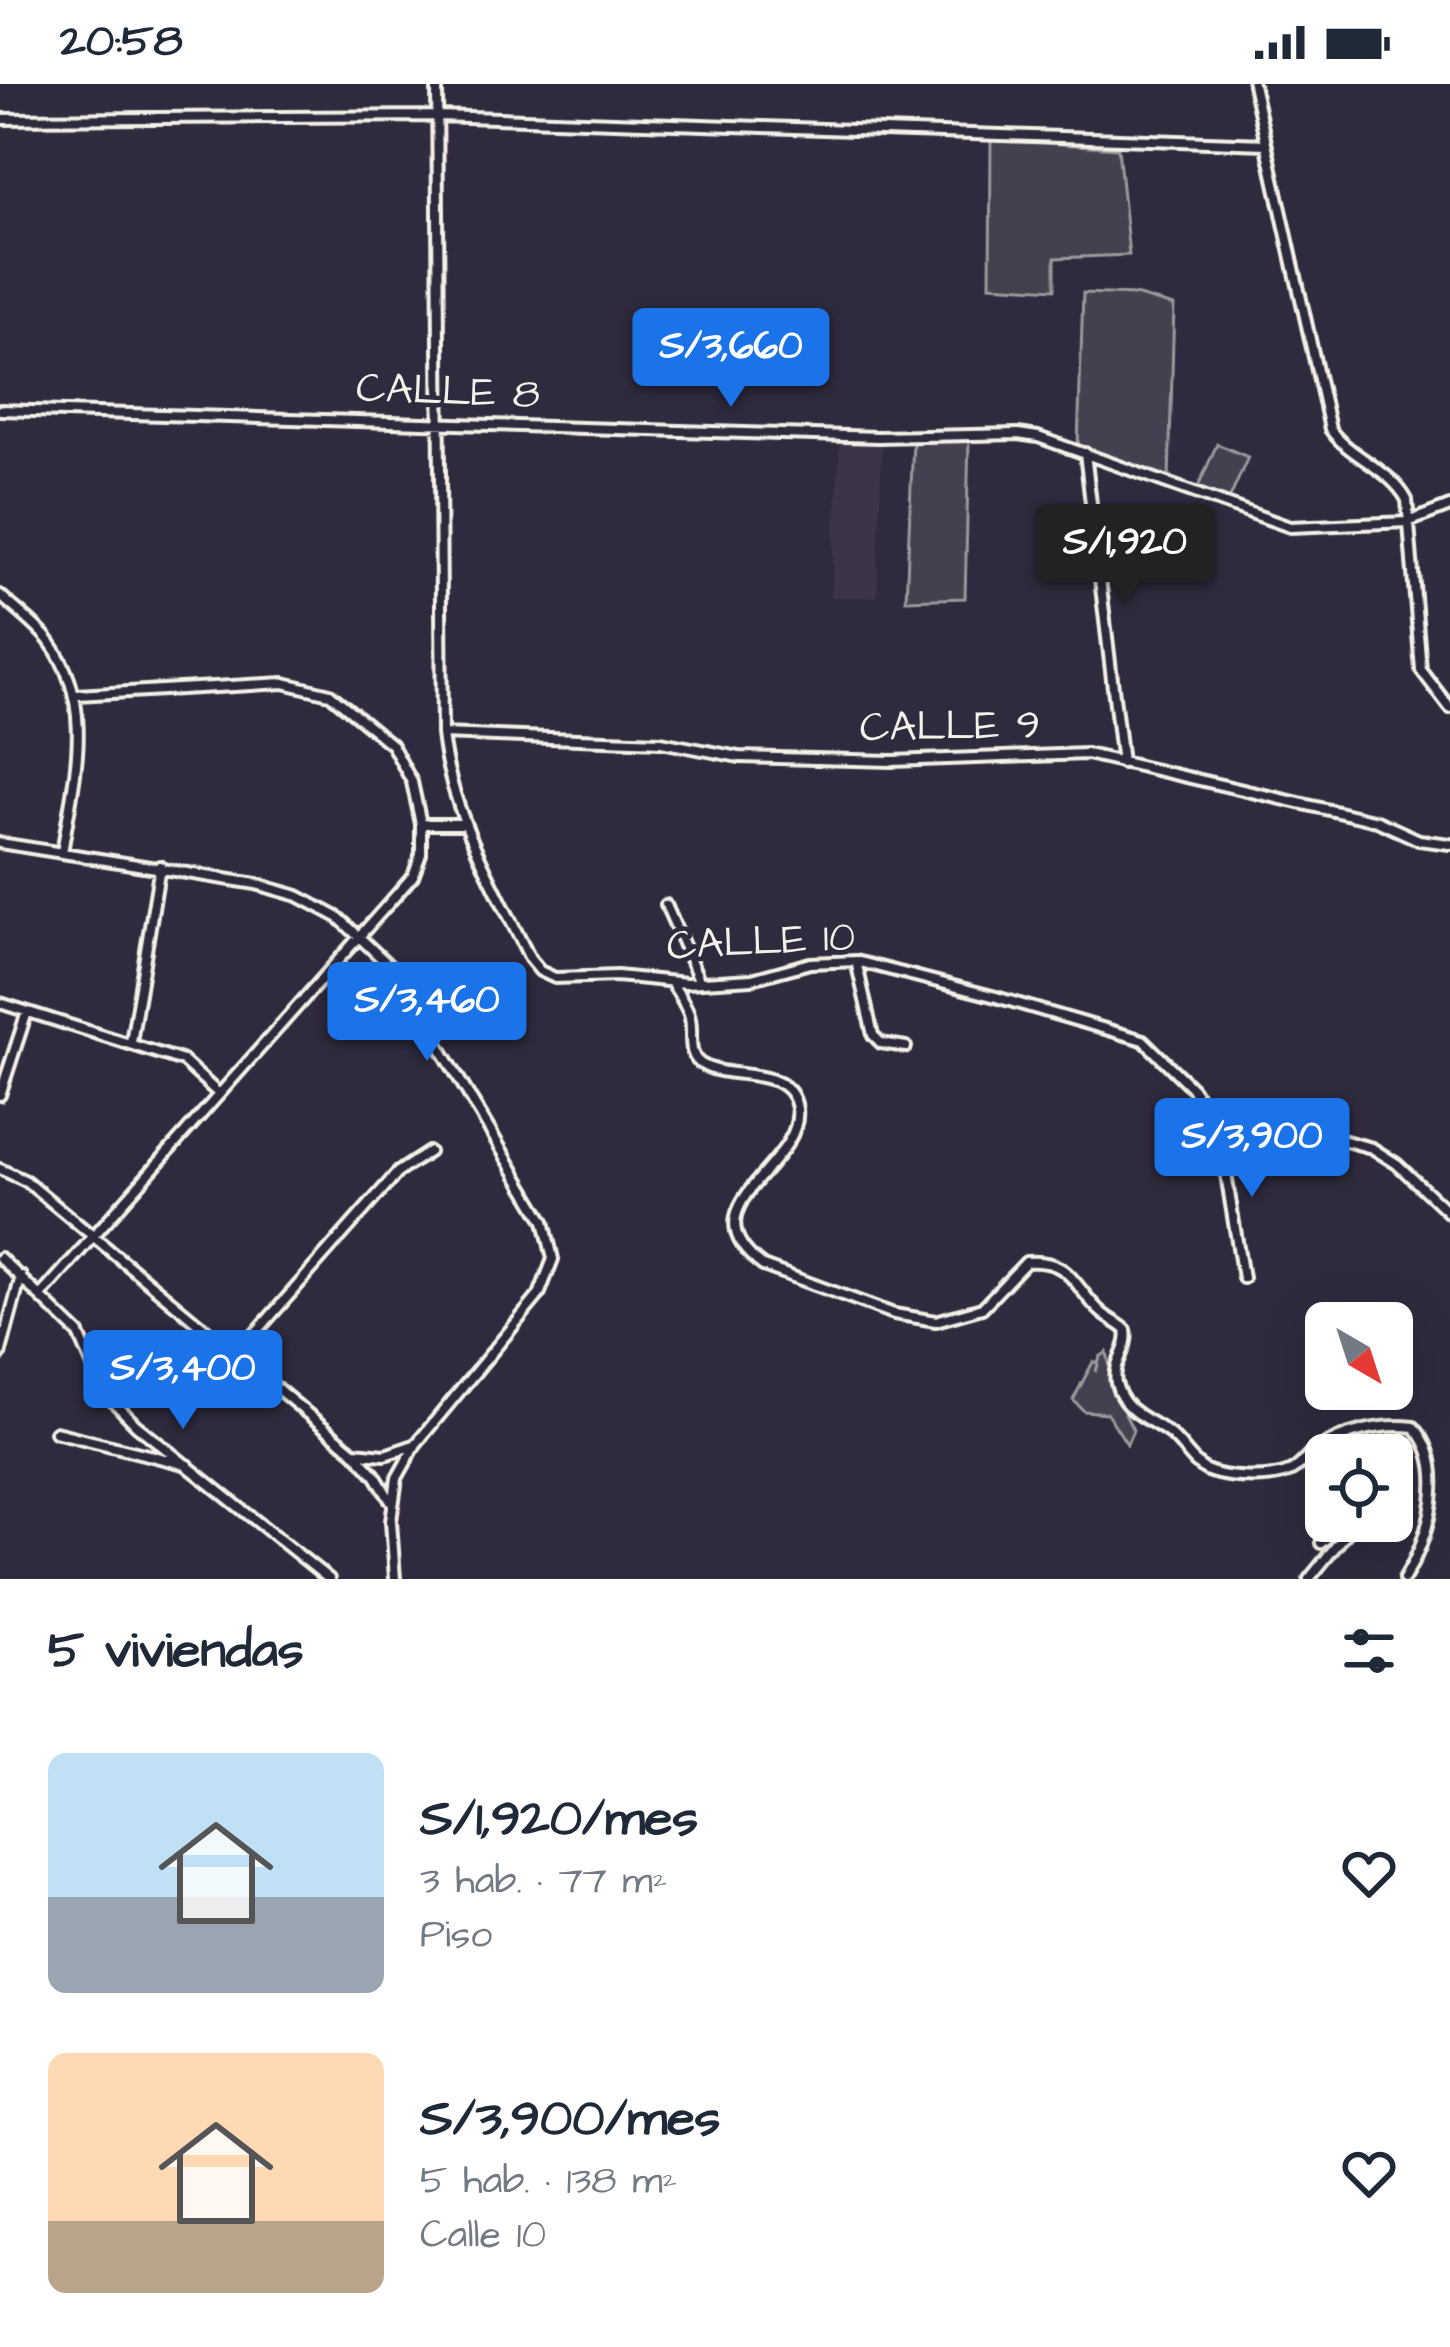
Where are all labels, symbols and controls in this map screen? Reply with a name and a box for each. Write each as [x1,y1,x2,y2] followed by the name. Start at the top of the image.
[60,11,183,73] text: 20:58
[620,308,842,410] pin: S/3,660
[659,320,803,374] text: S/3,660
[355,360,541,424] street label: CALLE 8
[1014,504,1236,606] pin: S/1,920
[1063,516,1187,570] text: S/1,920
[859,696,1041,758] street label: CALLE 9
[665,908,857,976] street label: CALLE 10
[316,962,538,1064] pin: S/3,460
[354,974,500,1028] text: S/3,460
[1141,1098,1363,1200] pin: S/3,900
[1182,1110,1323,1164] text: S/3,900
[1305,1302,1413,1410] north arrow
[1305,1302,1413,1542] map controls
[72,1330,294,1432] pin: S/3,400
[110,1342,256,1396] text: S/3,400
[1305,1434,1413,1542] button: locate
[48,1616,304,1687] text: 5 viviendas
[1336,1618,1402,1684] icon: filters
[420,1784,698,1855] text: S/1,920/mes
[144,1801,288,1945] icon: home
[1336,1840,1402,1906] icon: heart
[420,1855,667,1909] text: 3 hab. · 77 m²
[420,1909,492,1963] text: Piso
[420,2084,720,2155] text: S/3,900/mes
[144,2101,288,2245] icon: home
[1336,2140,1402,2206] icon: heart
[420,2155,677,2209] text: 5 hab. · 138 m²
[420,2209,546,2263] text: Calle 10

